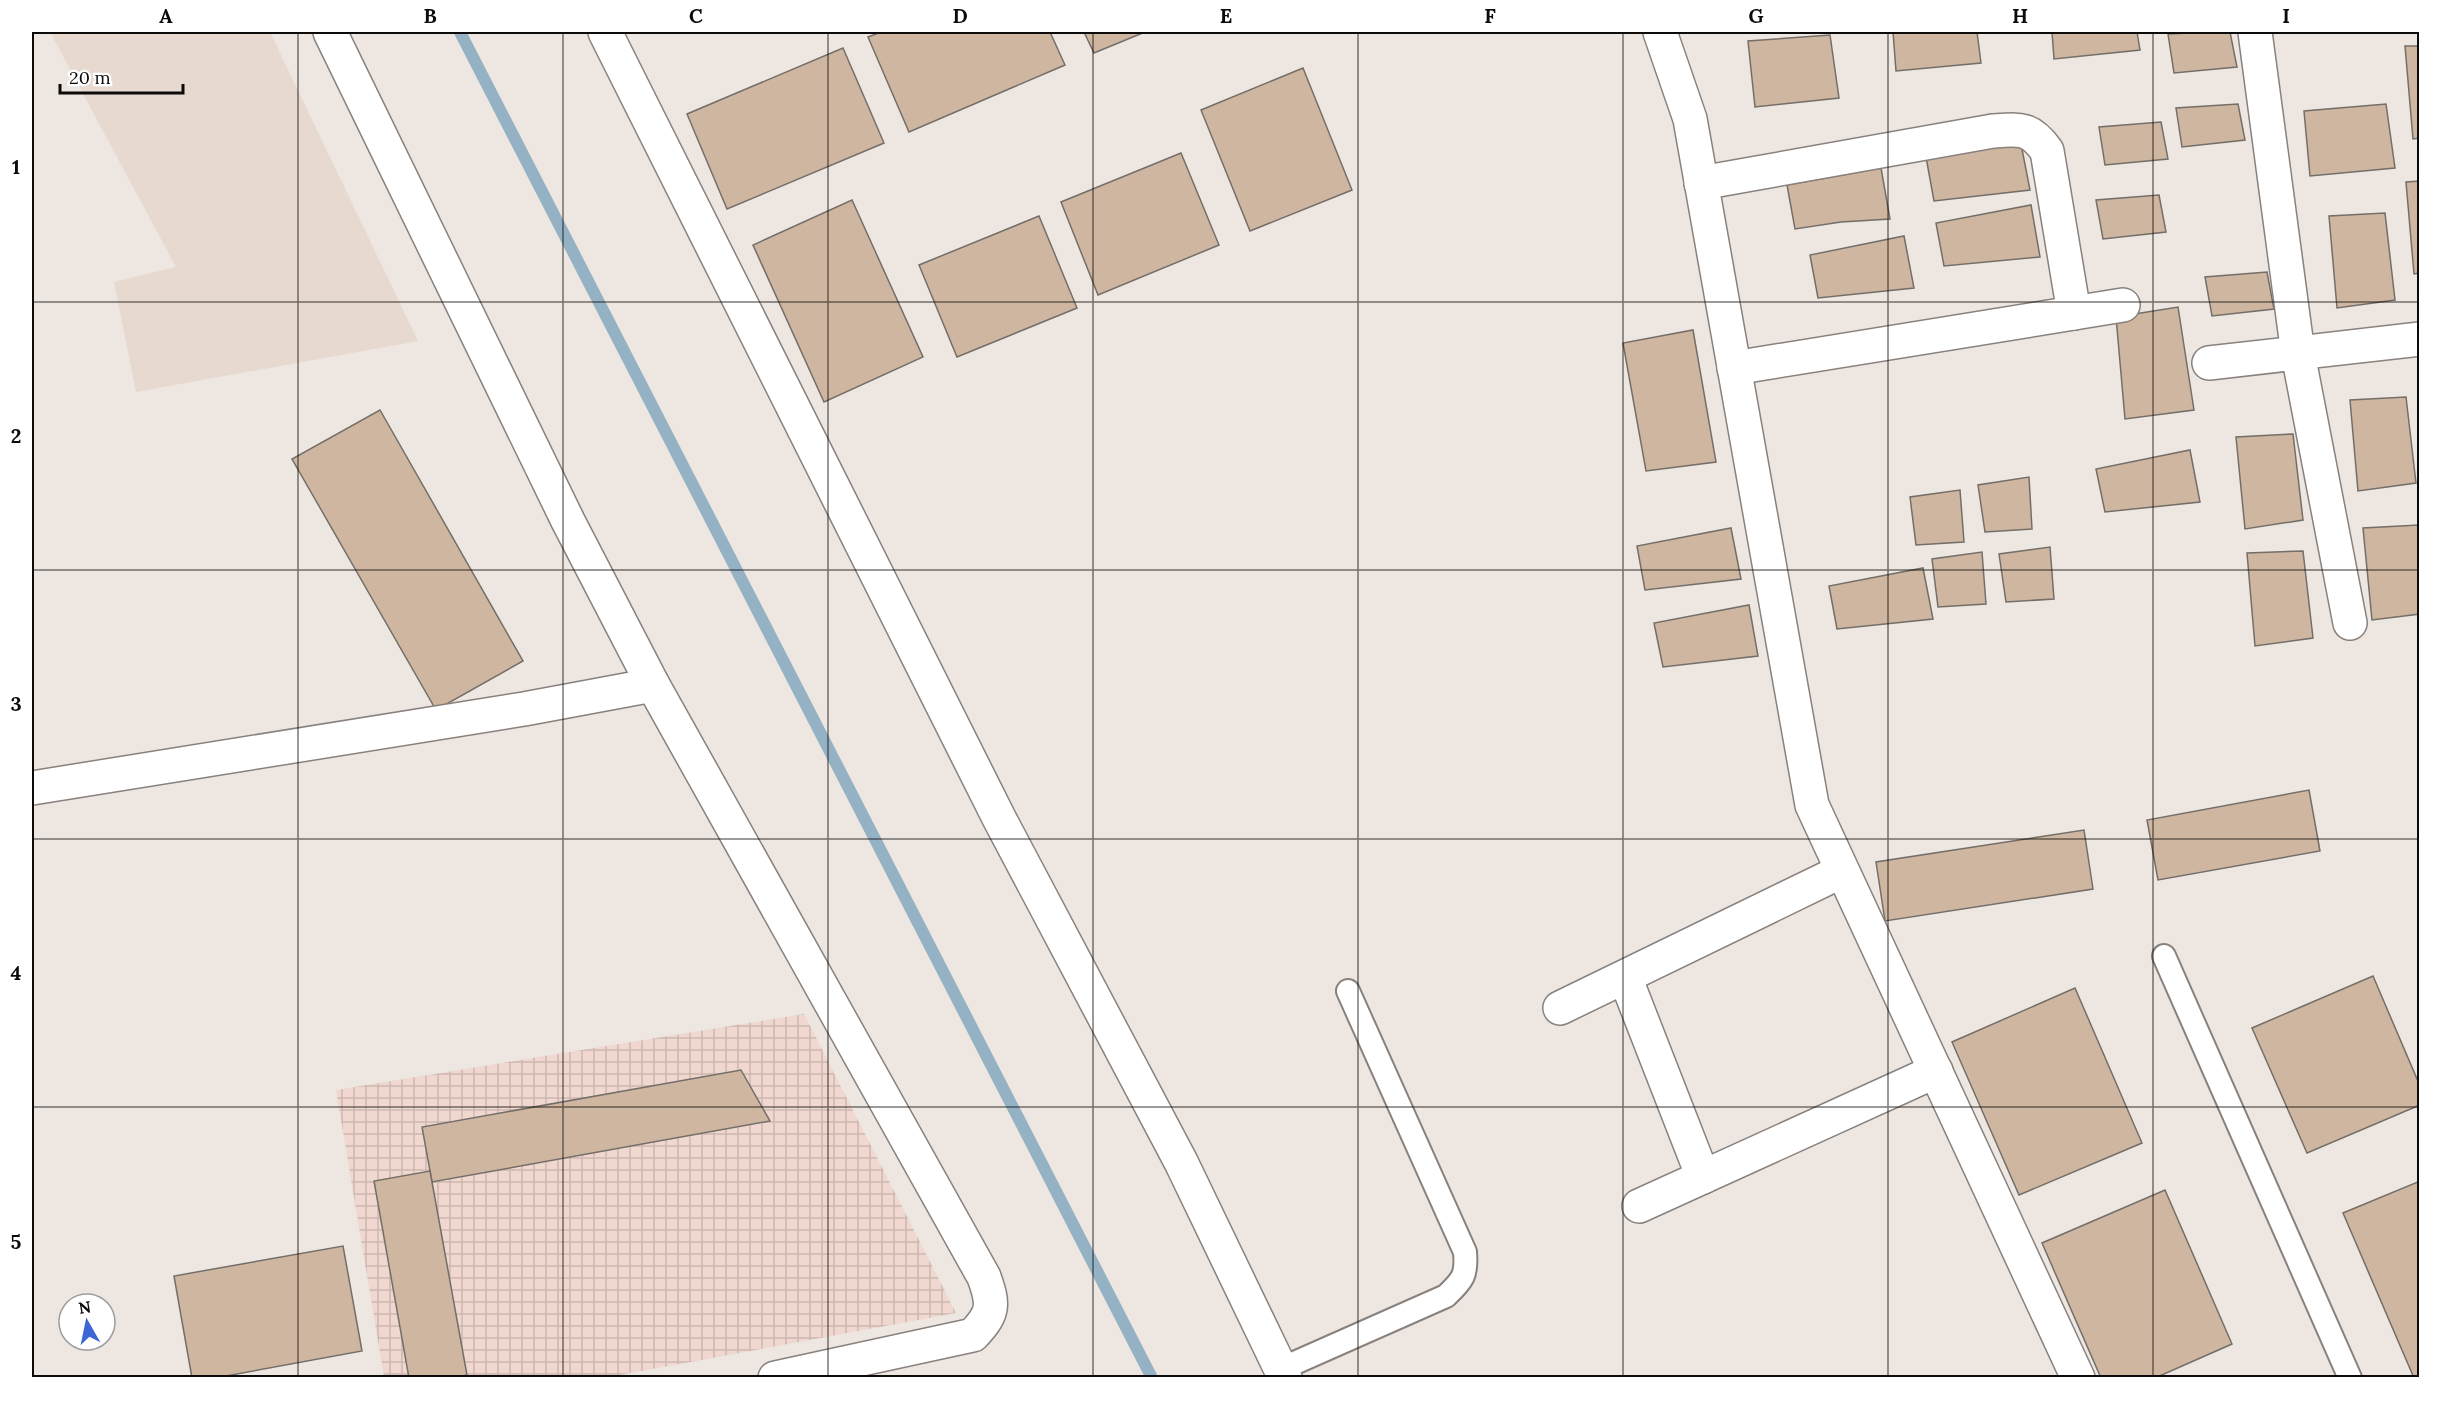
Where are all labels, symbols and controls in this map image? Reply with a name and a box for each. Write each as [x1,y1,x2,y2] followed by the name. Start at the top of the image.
[159,3,173,28] text: A
[423,3,437,28] text: B
[689,3,703,28] text: C
[952,3,968,28] text: D
[1220,3,1232,28] text: E
[1484,3,1496,28] text: F
[1748,3,1764,28] text: G
[2012,3,2028,28] text: H
[2282,3,2290,28] text: I
[60,57,183,95] scale bar
[69,66,111,89] text: 20 m
[12,154,20,179] text: 1
[11,423,21,448] text: 2
[10,691,22,716] text: 3
[11,960,22,985] text: 4
[11,1229,22,1254] text: 5
[57,1292,117,1352] north arrow
[77,1296,92,1318] text: N

